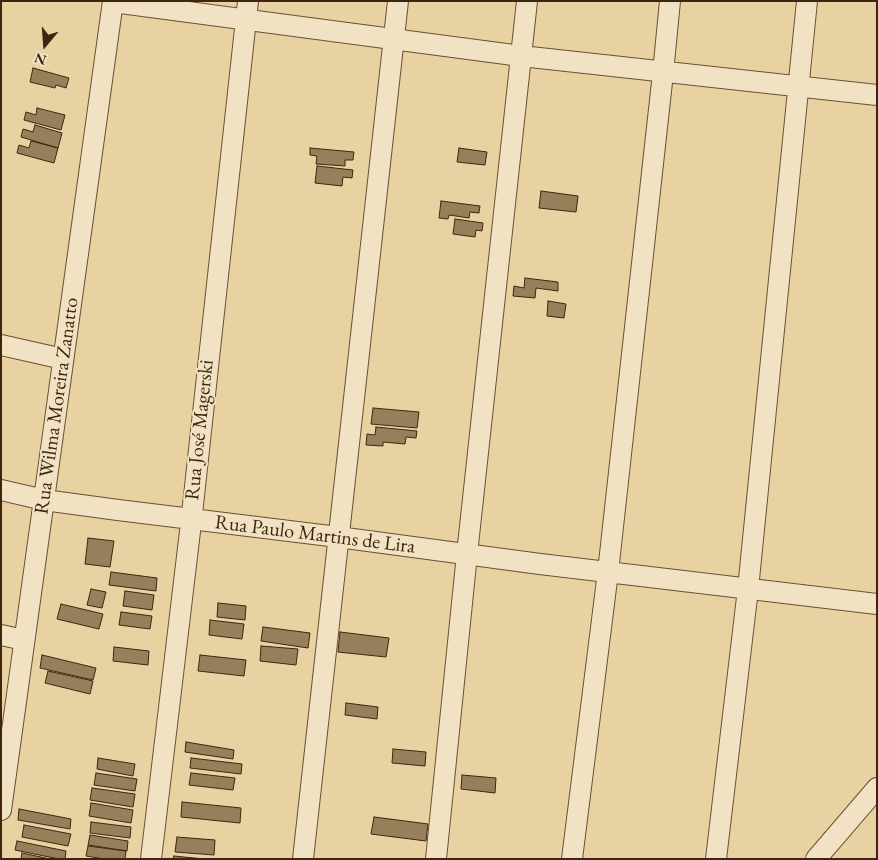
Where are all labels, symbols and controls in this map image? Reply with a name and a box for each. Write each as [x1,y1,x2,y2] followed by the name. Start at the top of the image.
[20,20,70,70] north arrow
[32,49,49,70] text: N
[30,296,84,516] street label: Rua Wilma Moreira Zanatto
[181,359,219,501] street label: Rua José Magerski
[213,511,417,559] street label: Rua Paulo Martins de Lira

